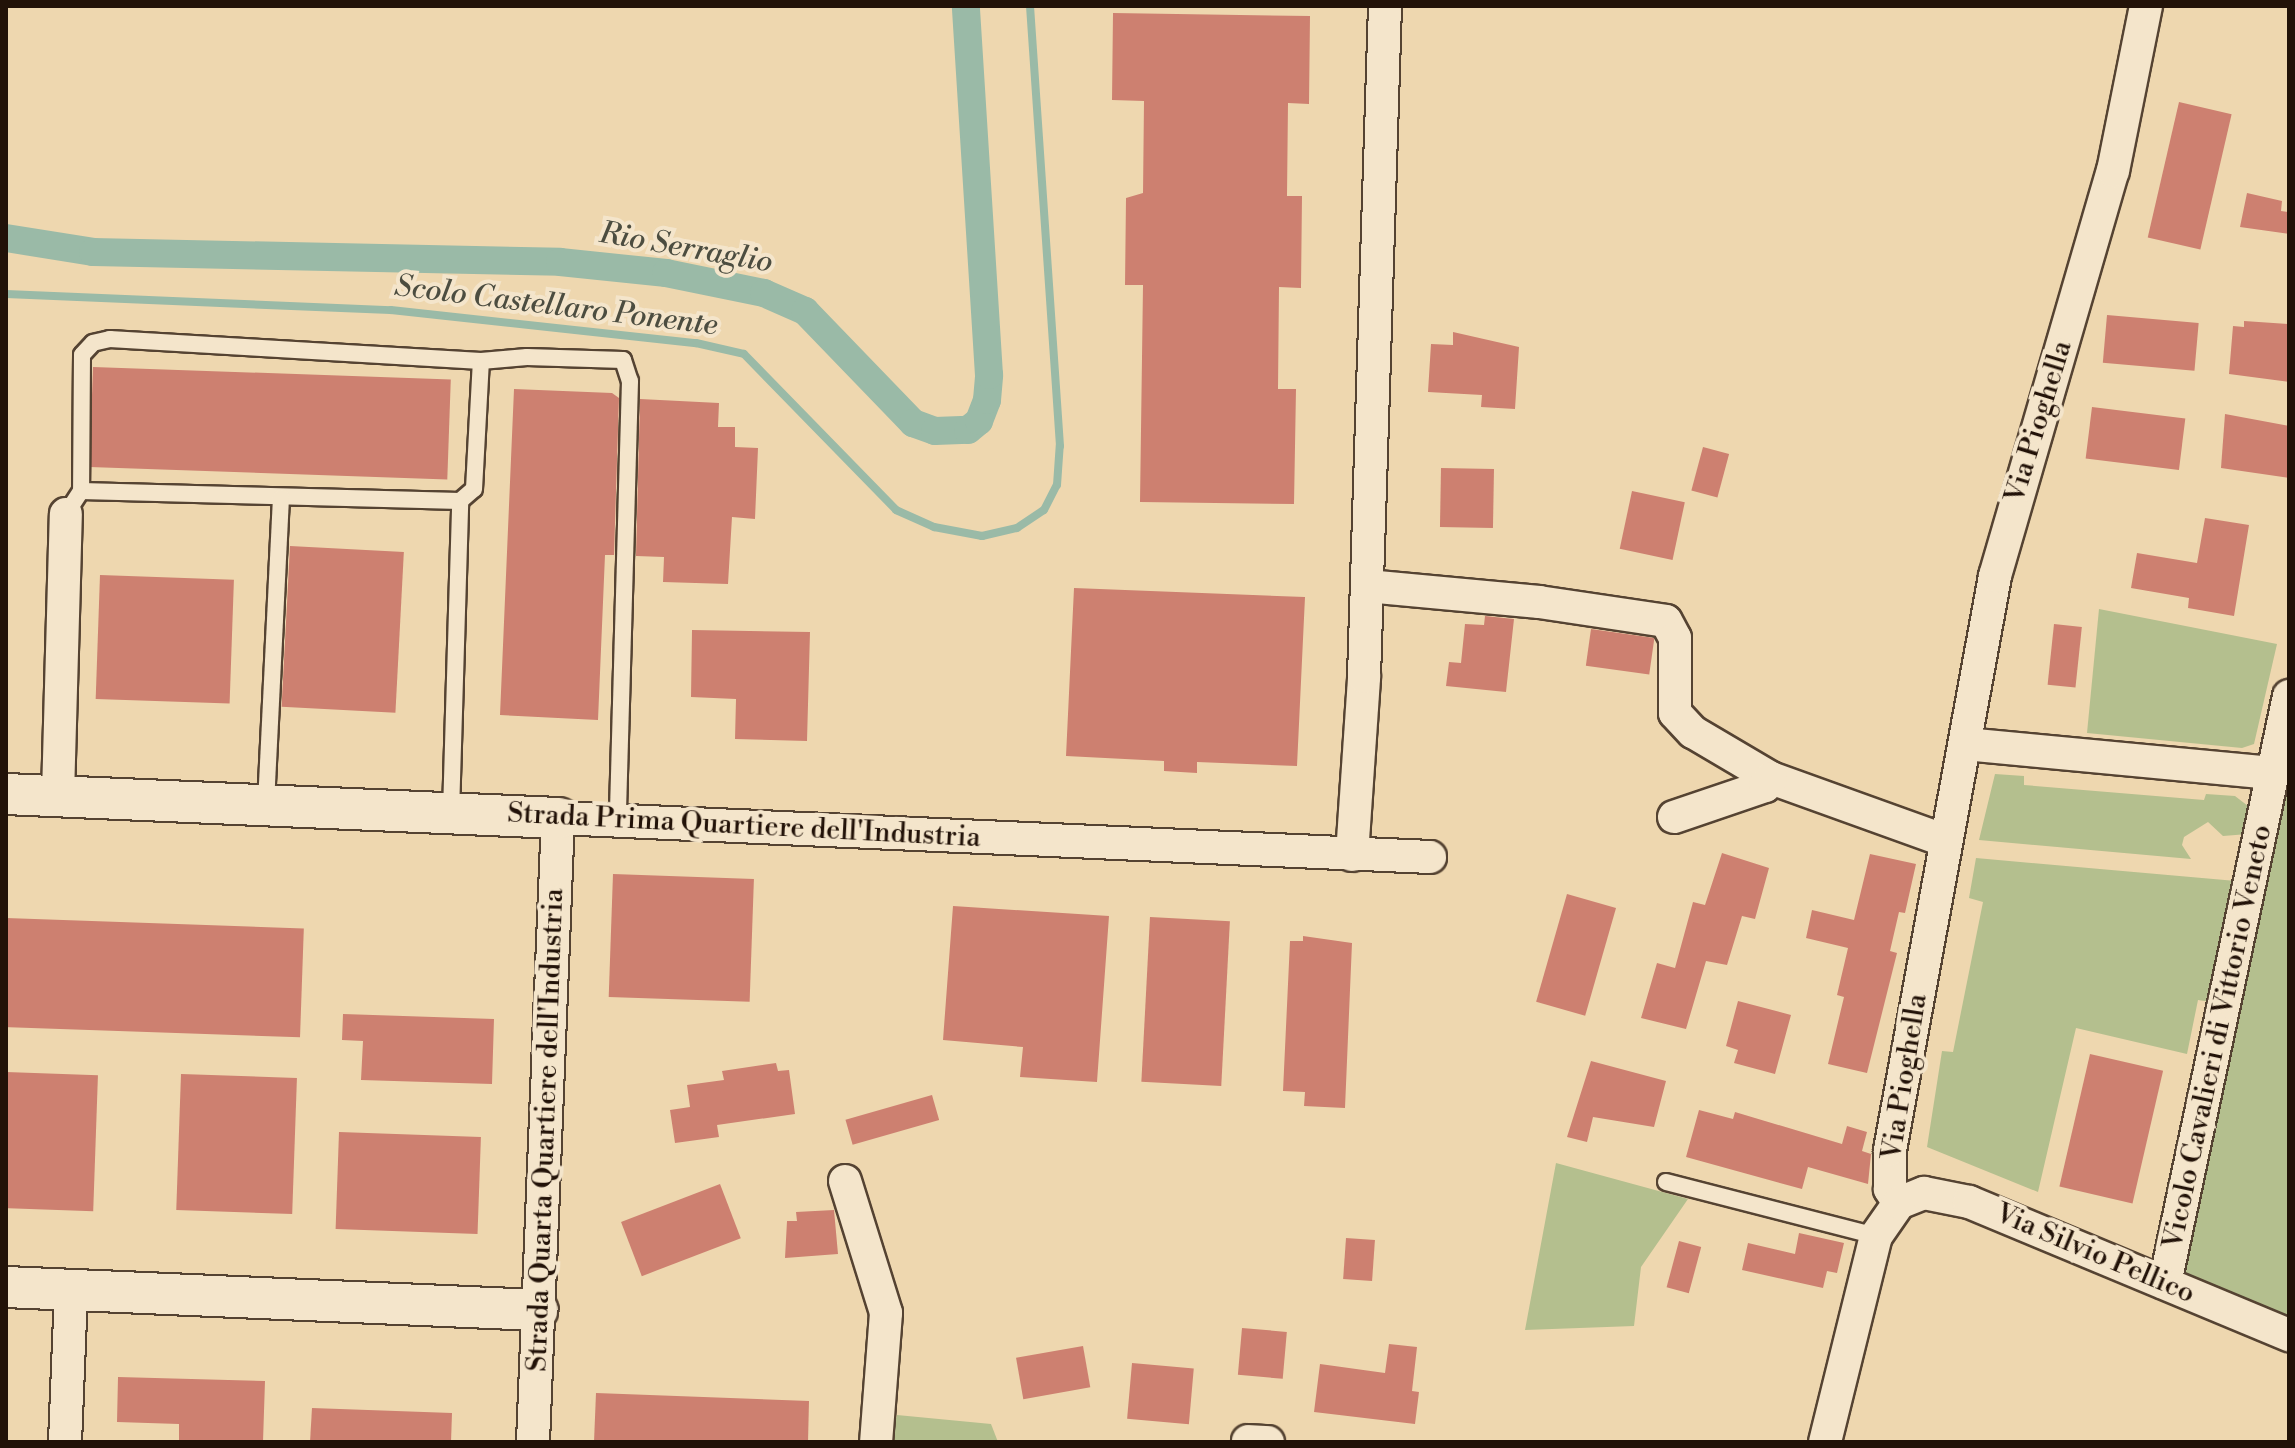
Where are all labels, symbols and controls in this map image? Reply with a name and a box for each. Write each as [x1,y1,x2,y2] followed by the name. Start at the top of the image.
[597,215,775,281] water label: Rio Serraglio
[392,268,720,344] water label: Scolo Castellaro Ponente
[1998,337,2080,507] street label: Via Pioghella
[506,797,982,855] street label: Strada Prima Quartiere dell'Industria
[2157,822,2279,1252] street label: Vicolo Cavalieri di Vittorio Veneto
[521,888,571,1372] street label: Strada Quarta Quartiere dell'Industria
[1875,992,1935,1162] street label: Via Pioghella
[1990,1197,2200,1311] street label: Via Silvio Pellico

